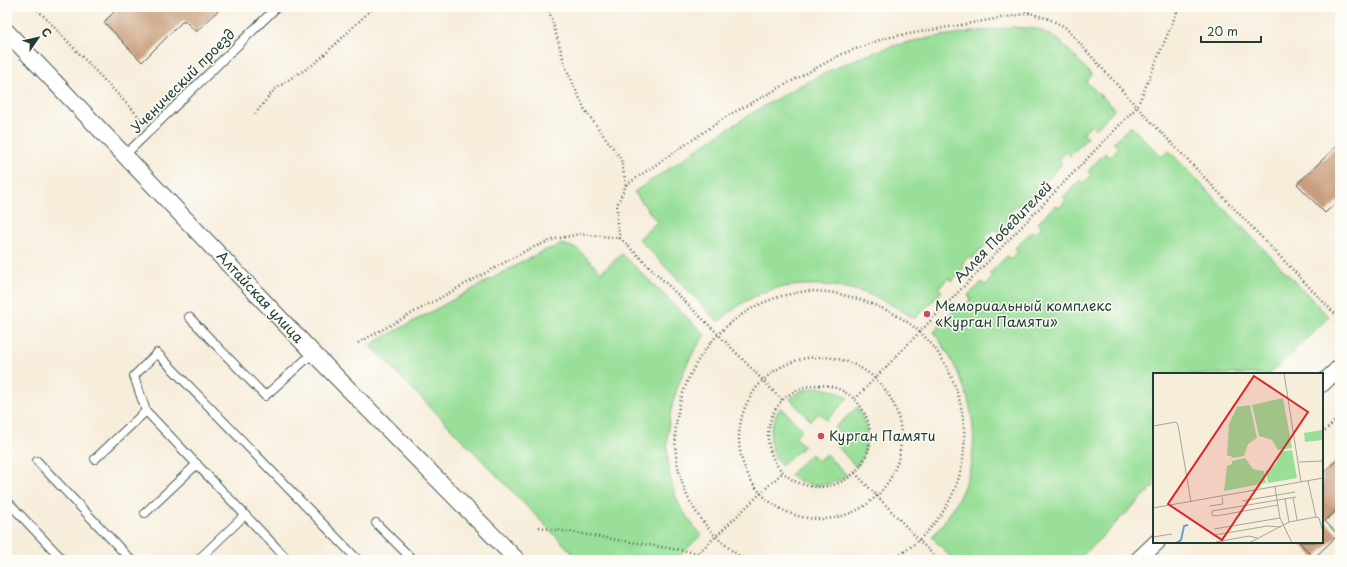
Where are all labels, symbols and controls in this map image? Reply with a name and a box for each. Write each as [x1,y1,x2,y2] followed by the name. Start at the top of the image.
[18,18,58,58] north arrow
[1201,18,1261,44] scale bar
[1207,22,1238,40] text: 20 m
[37,24,56,40] text: С
[126,24,240,138] street label: Ученический проезд
[949,176,1057,287] street label: Аллея Победителей
[212,246,309,348] street label: Алтайская улица
[935,295,1112,332] place label: Мемориальный комплекс «Курган Памяти»
[922,309,932,319] marker: Мемориальный комплекс «Курган Памяти»
[1153,373,1323,543] inset map
[829,425,935,446] place label: Курган Памяти
[816,431,826,441] marker: Курган Памяти

